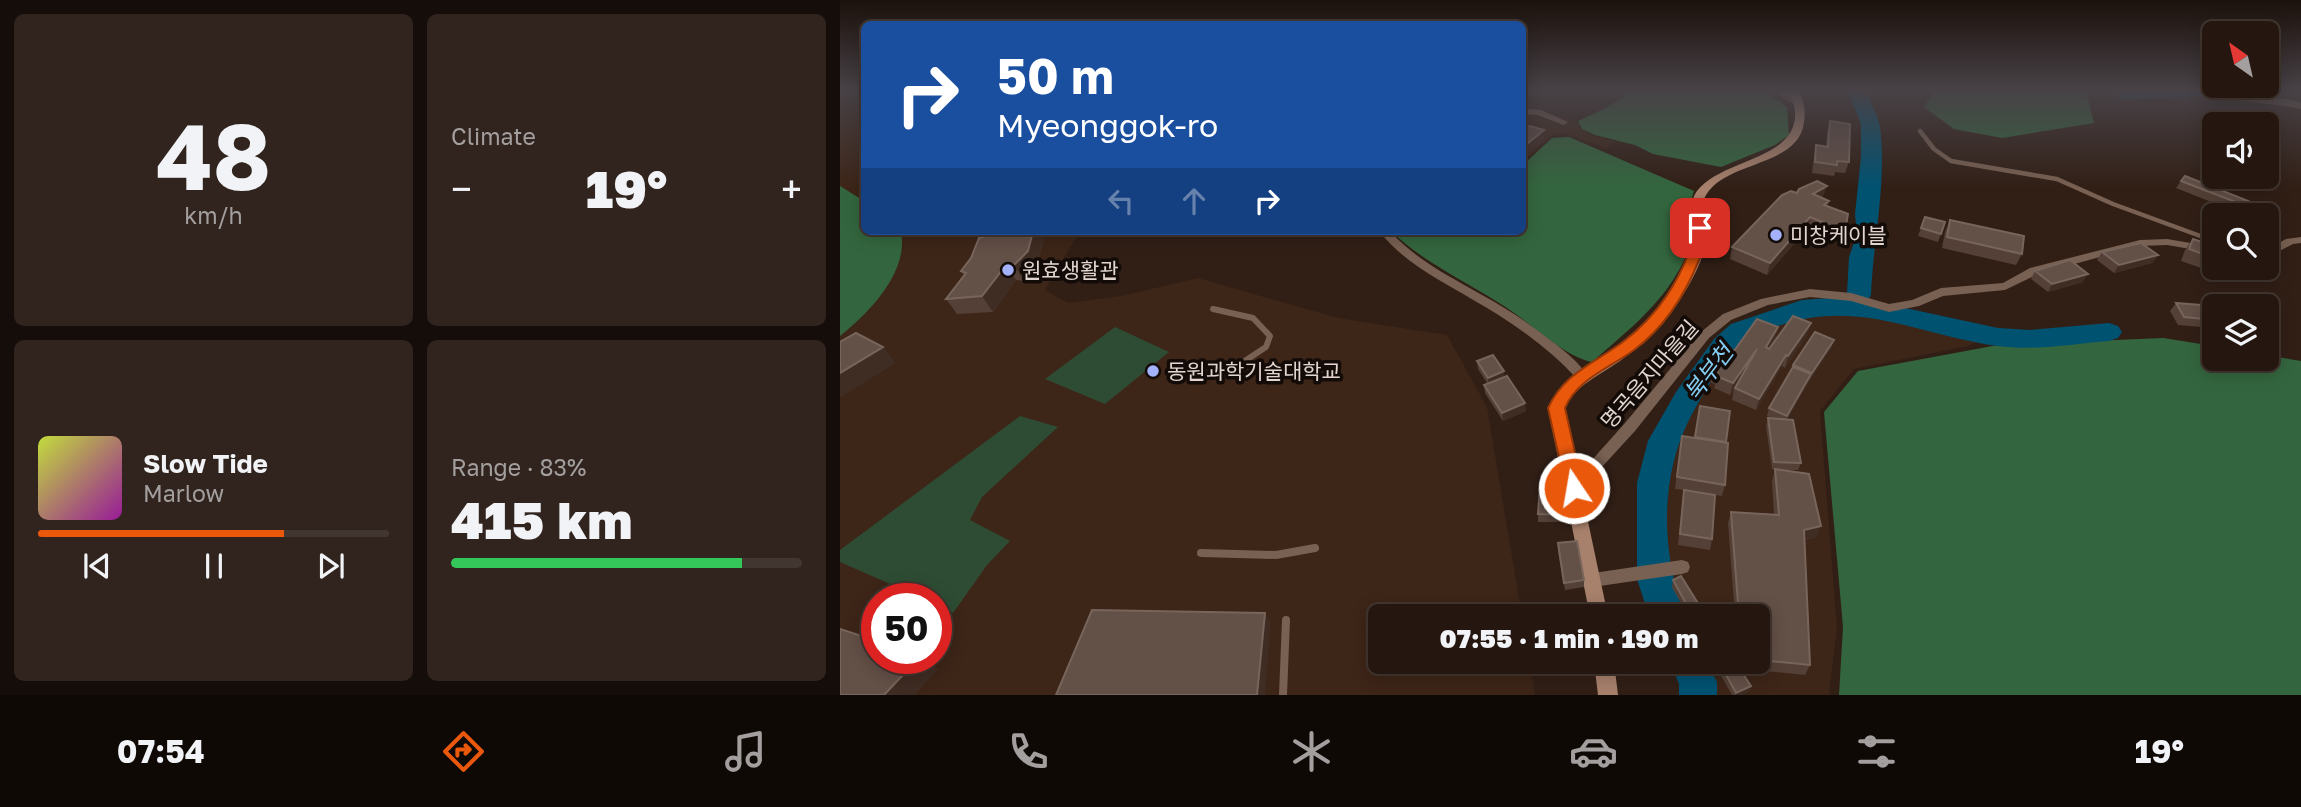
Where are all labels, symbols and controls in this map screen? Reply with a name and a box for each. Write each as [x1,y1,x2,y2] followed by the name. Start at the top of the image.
[2202,21,2278,98] north arrow
[2202,21,2279,371] map controls
[997,46,1114,105] text: 50 m
[882,49,973,140] icon: right
[156,101,271,210] text: 48
[997,106,1218,144] text: Myeonggok-ro
[2202,112,2279,189] button: sound
[451,122,536,150] text: Climate
[586,157,667,219] text: 19°
[451,166,472,211] text: −
[781,166,802,211] text: +
[1102,182,1140,220] icon: left
[1175,182,1213,220] icon: ahead
[1248,182,1286,220] icon: right
[1670,198,1730,258] pin
[184,201,243,229] text: km/h
[2202,203,2279,280] button: search
[1681,209,1719,247] icon: arrive
[1790,222,1887,248] place label: 미창케이블
[1768,227,1784,243] marker: 미창케이블
[1022,257,1119,283] place label: 원효생활관
[1000,262,1016,278] marker: 원효생활관
[2202,294,2279,371] button: layers
[1595,314,1703,434] street label: 명곡음지마을길
[1678,336,1740,406] water label: 북부천
[1167,358,1341,384] place label: 동원과학기술대학교
[1145,363,1161,379] marker: 동원과학기술대학교
[143,448,268,479] text: Slow Tide
[1537,451,1611,525] position arrow
[451,453,586,481] text: Range · 83%
[143,479,224,507] text: Marlow
[451,488,633,550] text: 415 km
[78,547,116,585] icon: previous
[195,547,233,585] icon: pause
[312,547,350,585] icon: next
[861,583,952,674] speed limit sign: 50
[1440,623,1698,654] text: 07:55 · 1 min · 190 m
[439,727,488,776] icon: directions
[721,727,770,776] icon: music
[1004,727,1053,776] icon: phone
[1287,727,1336,776] icon: climate
[1569,727,1618,776] icon: car
[1852,727,1901,776] icon: filters
[117,732,205,770] text: 07:54
[2135,732,2184,770] text: 19°

